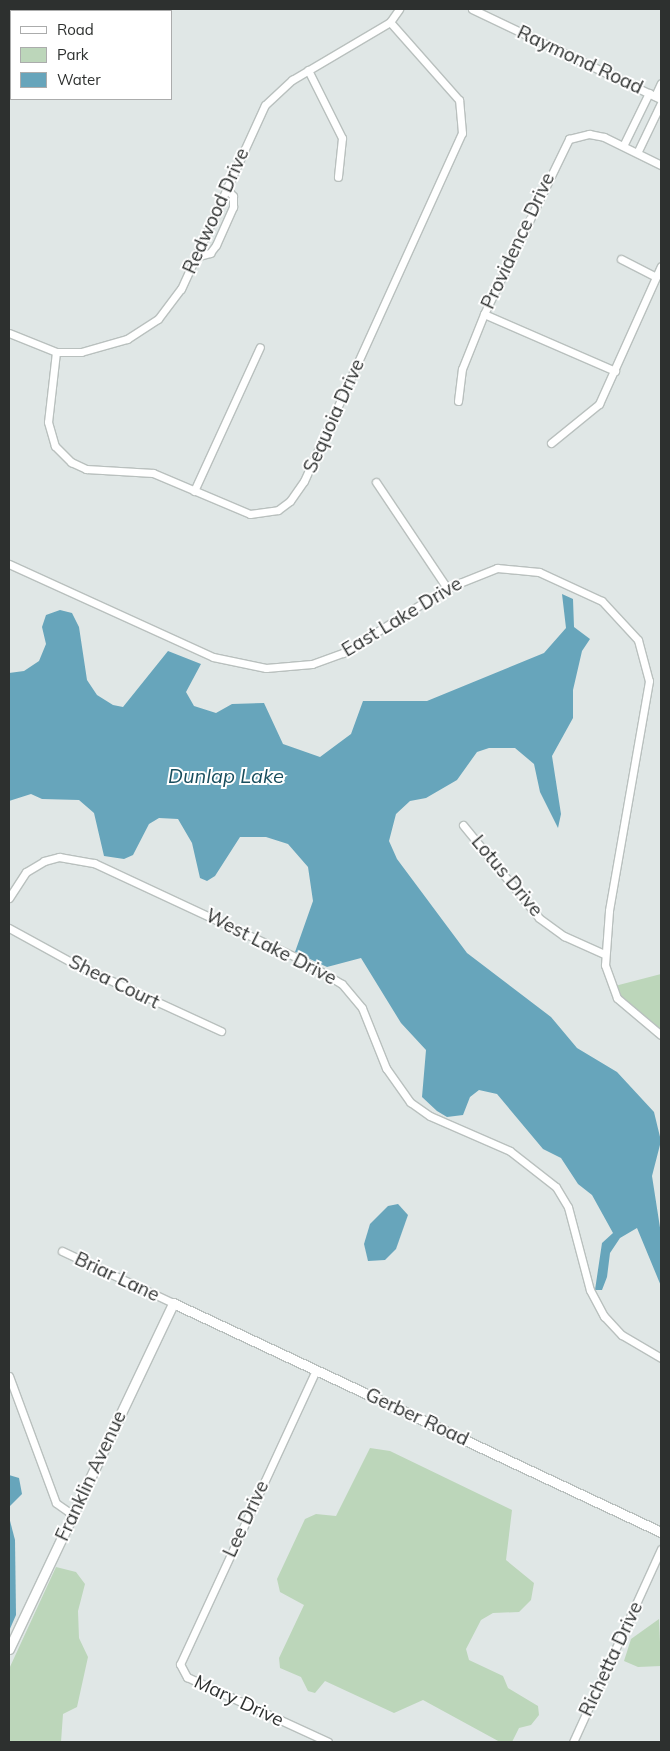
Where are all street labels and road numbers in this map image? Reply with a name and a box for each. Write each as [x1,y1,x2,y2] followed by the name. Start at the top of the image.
[514,21,646,99] street label: Raymond Road
[178,145,254,277] street label: Redwood Drive
[476,169,560,313] street label: Providence Drive
[299,356,369,476] street label: Sequoia Drive
[338,572,466,662] street label: East Lake Drive
[466,831,548,921] street label: Lotus Drive
[202,904,340,990] street label: West Lake Drive
[65,950,163,1014] street label: Shea Court
[71,1247,163,1307] street label: Briar Lane
[362,1383,472,1451] street label: Gerber Road
[51,1407,131,1545] street label: Franklin Avenue
[218,1477,274,1561] street label: Lee Drive
[574,1598,648,1720] street label: Richetta Drive
[191,1670,287,1732] street label: Mary Drive

